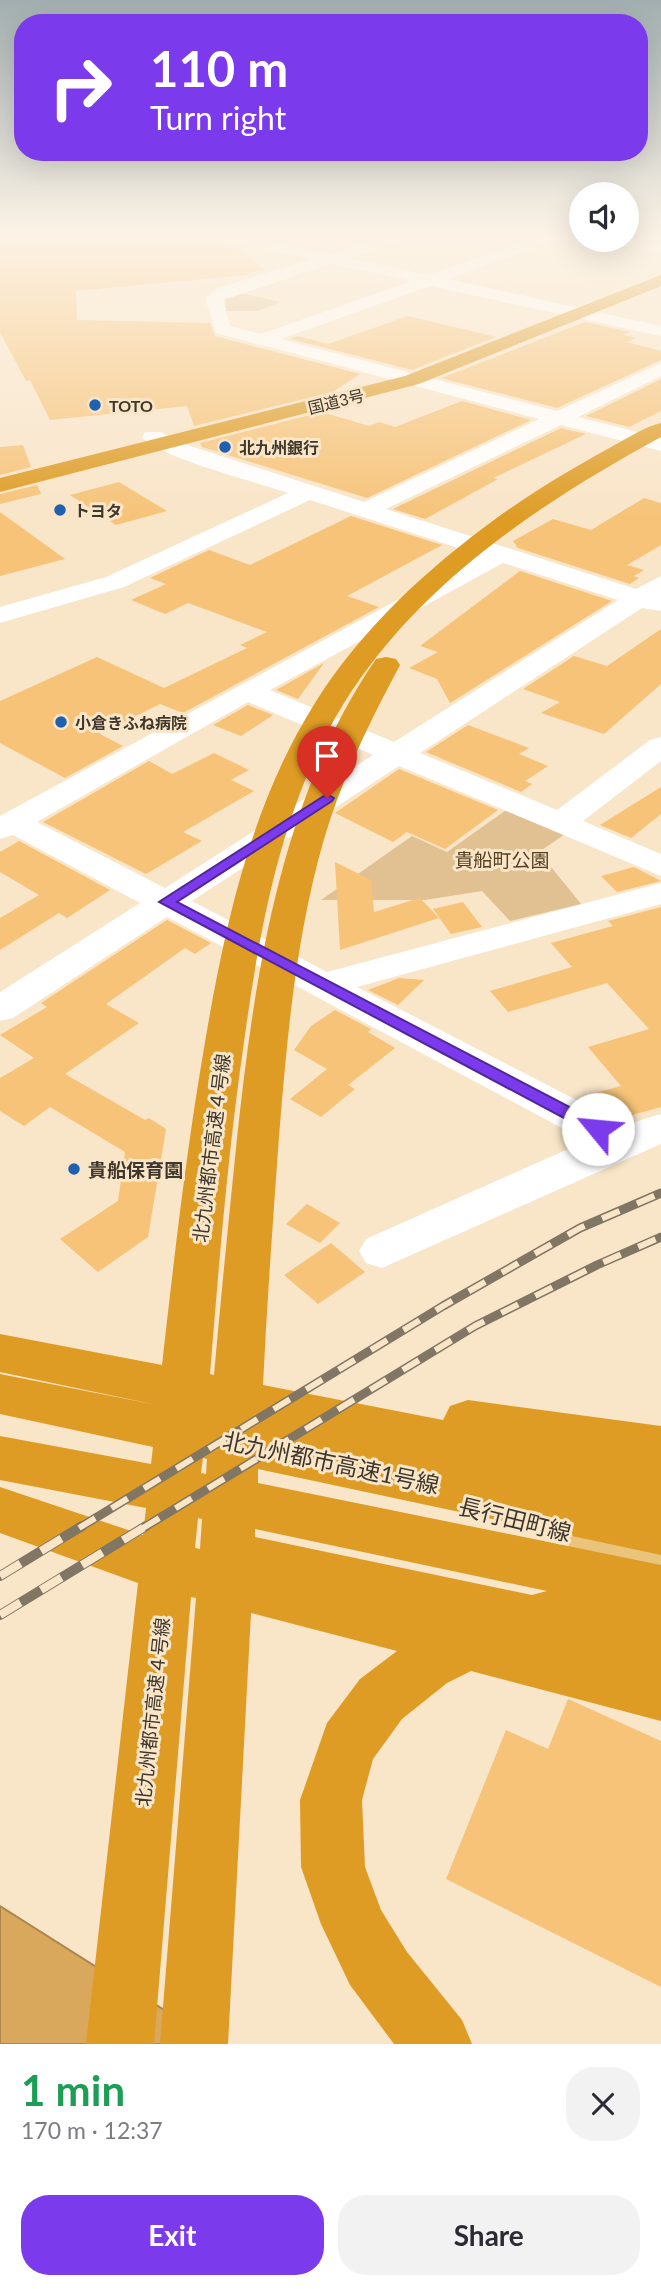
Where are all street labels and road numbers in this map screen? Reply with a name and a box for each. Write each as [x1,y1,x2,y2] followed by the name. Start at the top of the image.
[306,385,366,417] street label: 国道3号
[188,1052,234,1244] street label: 北九州都市高速４号線
[220,1425,442,1499] street label: 北九州都市高速1号線
[456,1492,574,1546] street label: 長行田町線
[131,1616,173,1808] street label: 北九州都市高速４号線

